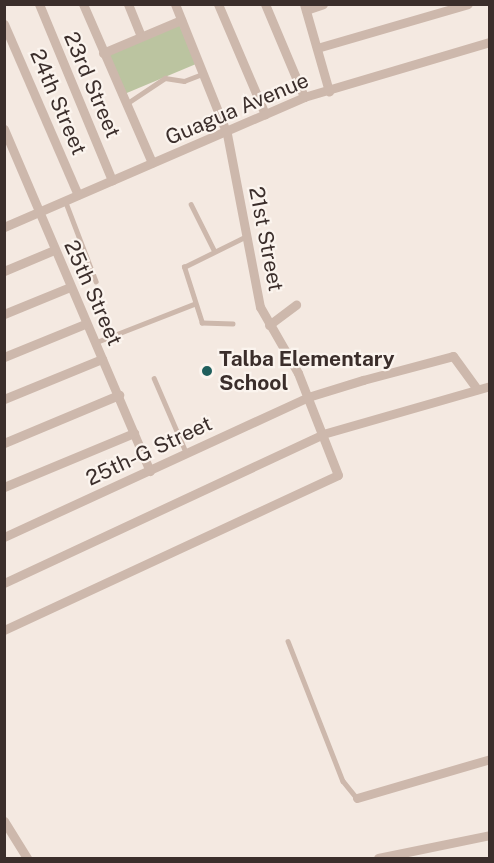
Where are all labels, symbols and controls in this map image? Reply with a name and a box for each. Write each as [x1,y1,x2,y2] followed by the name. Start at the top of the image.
[58,28,126,142] street label: 23rd Street
[24,45,92,159] street label: 24th Street
[162,68,312,150] street label: Guagua Avenue
[244,185,288,293] street label: 21st Street
[59,236,127,350] street label: 25th Street
[219,346,395,396] place label: Talba Elementary School
[200,364,214,378] marker: Talba Elementary School
[82,411,216,491] street label: 25th-G Street

